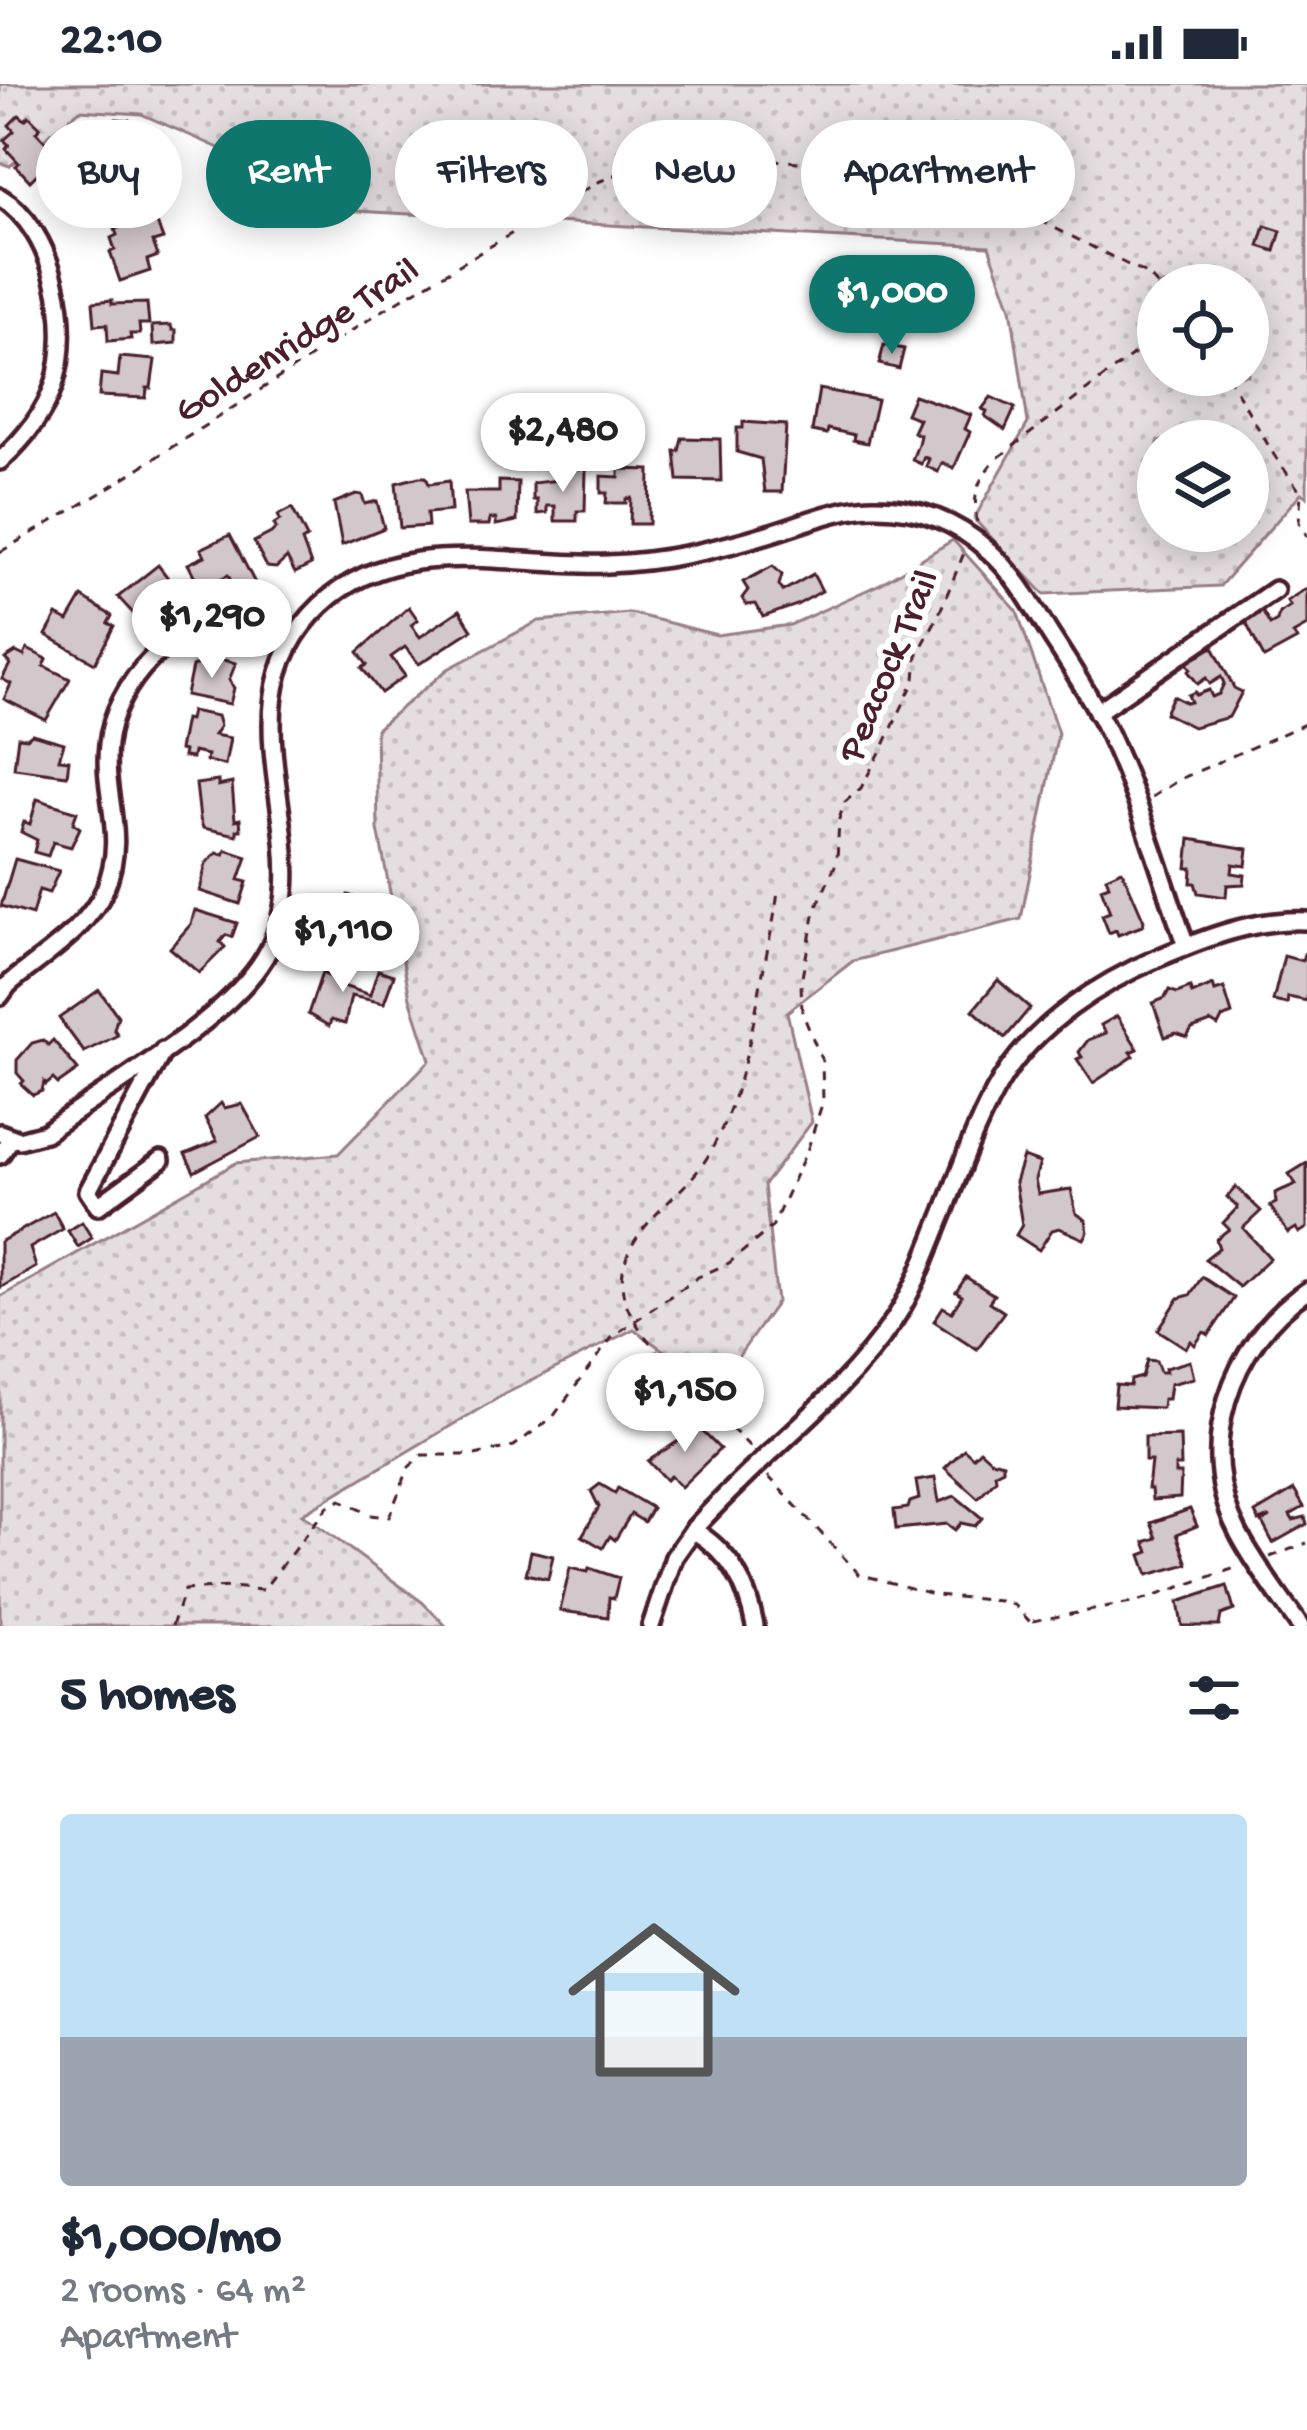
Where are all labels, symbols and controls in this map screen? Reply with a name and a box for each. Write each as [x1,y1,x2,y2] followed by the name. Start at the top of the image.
[60,16,162,69] text: 22:10
[36,120,182,228] chip: Buy
[206,120,371,228] chip: Rent
[395,120,588,228] chip: Filters
[612,120,777,228] chip: New
[801,120,1075,228] chip: Apartment
[168,249,429,436] street label: Goldenridge Trail
[794,255,990,357] pin: $1,000
[1137,264,1269,552] map controls
[1137,264,1269,396] button: locate
[836,271,948,317] text: $1,000
[465,393,661,495] pin: $2,480
[508,409,618,455] text: $2,480
[1137,420,1269,552] button: layers
[830,564,953,772] street label: Peacock Trail
[114,579,310,681] pin: $1,290
[159,595,265,641] text: $1,290
[245,893,441,995] pin: $1,110
[293,909,393,955] text: $1,110
[587,1353,783,1455] pin: $1,150
[633,1369,737,1415] text: $1,150
[1181,1665,1247,1731] icon: filters
[60,1668,234,1728] text: 5 homes
[546,1892,762,2108] icon: home
[60,2210,281,2270] text: $1,000/mo
[60,2270,306,2316] text: 2 rooms · 64 m²
[60,2316,236,2362] text: Apartment

